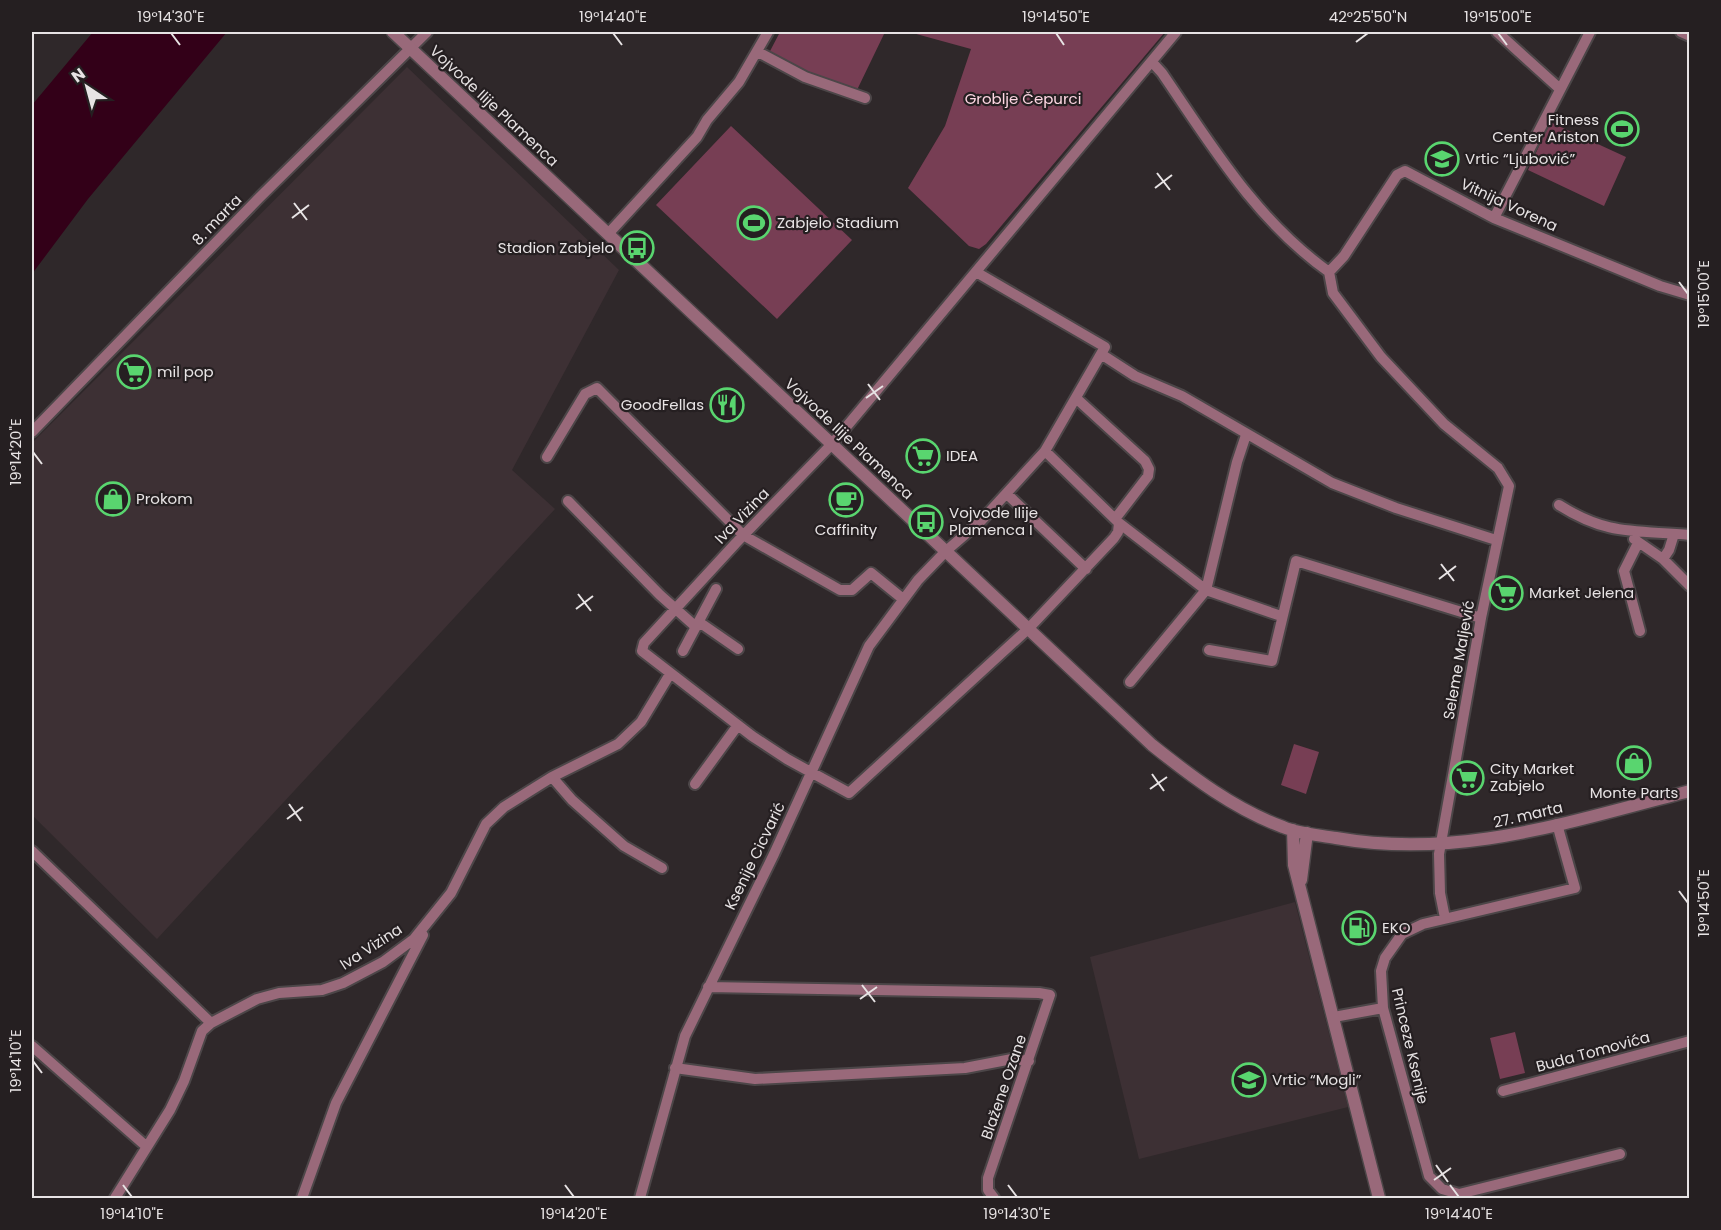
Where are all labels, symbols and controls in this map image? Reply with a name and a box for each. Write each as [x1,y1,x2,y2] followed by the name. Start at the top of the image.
[137,6,205,27] text: 19°14'30"E
[579,6,647,27] text: 19°14'40"E
[1022,6,1090,27] text: 19°14'50"E
[1329,6,1407,27] text: 42°25'50"N
[1464,6,1532,27] text: 19°15'00"E
[425,40,563,171] street label: Vojvode Ilije Plamenca
[57,57,117,117] north arrow
[67,62,90,88] text: N
[965,88,1081,109] park label: Groblje Čepurci
[1492,109,1599,147] place label: Fitness Center Ariston
[1604,111,1640,147] sports icon: Fitness Center Ariston
[1424,141,1460,177] school or university icon: Vrtic “Ljubović”
[1465,148,1575,169] place label: Vrtic “Ljubović”
[1457,173,1561,236] street label: Vitnija Vorena
[187,190,246,250] street label: 8. marta
[736,205,772,241] sports icon: Zabjelo Stadium
[777,212,899,233] place label: Zabjelo Stadium
[619,230,655,266] bus stop icon: Stadion Zabjelo
[498,237,614,258] place label: Stadion Zabjelo
[1693,260,1714,328] text: 19°15'00"E
[116,354,152,390] supermarket icon: mil pop
[157,361,214,382] place label: mil pop
[780,373,918,504] street label: Vojvode Ilije Plamenca
[709,387,745,423] restaurant icon: GoodFellas
[621,394,704,415] place label: GoodFellas
[5,418,26,486] text: 19°14'20"E
[905,438,941,474] supermarket icon: IDEA
[946,445,978,466] place label: IDEA
[95,481,131,517] shop icon: Prokom
[828,482,864,518] cafe icon: Caffinity
[710,483,774,548] street label: Iva Vizina
[136,488,193,509] place label: Prokom
[949,502,1038,540] place label: Vojvode Ilije Plamenca I
[908,504,944,540] bus stop icon: Vojvode Ilije Plamenca I
[815,519,878,540] place label: Caffinity
[1488,575,1524,611] supermarket icon: Market Jelena
[1529,582,1634,603] place label: Market Jelena
[1438,599,1479,721] street label: Seleme Maljević
[1616,745,1652,781] shop icon: Monte Parts
[1490,758,1574,796] place label: City Market Zabjelo
[1449,760,1485,796] supermarket icon: City Market Zabjelo
[1590,782,1678,803] place label: Monte Parts
[1491,796,1565,833] street label: 27. marta
[719,798,790,913] street label: Ksenije Cicvarić
[1693,869,1714,937] text: 19°14'50"E
[1341,910,1377,946] fuel station icon: EKO
[1382,917,1411,938] place label: EKO
[336,919,406,975] street label: Iva Vizina
[1387,986,1434,1106] street label: Princeze Ksenije
[1534,1026,1652,1077] street label: Buda Tomovića
[5,1029,26,1093] text: 19°14'10"E
[976,1032,1031,1142] street label: Blažene Ozane
[1231,1062,1267,1098] school or university icon: Vrtic “Mogli”
[1272,1069,1362,1090] place label: Vrtic “Mogli”
[100,1203,164,1224] text: 19°14'10"E
[540,1203,608,1224] text: 19°14'20"E
[983,1203,1051,1224] text: 19°14'30"E
[1425,1203,1493,1224] text: 19°14'40"E

